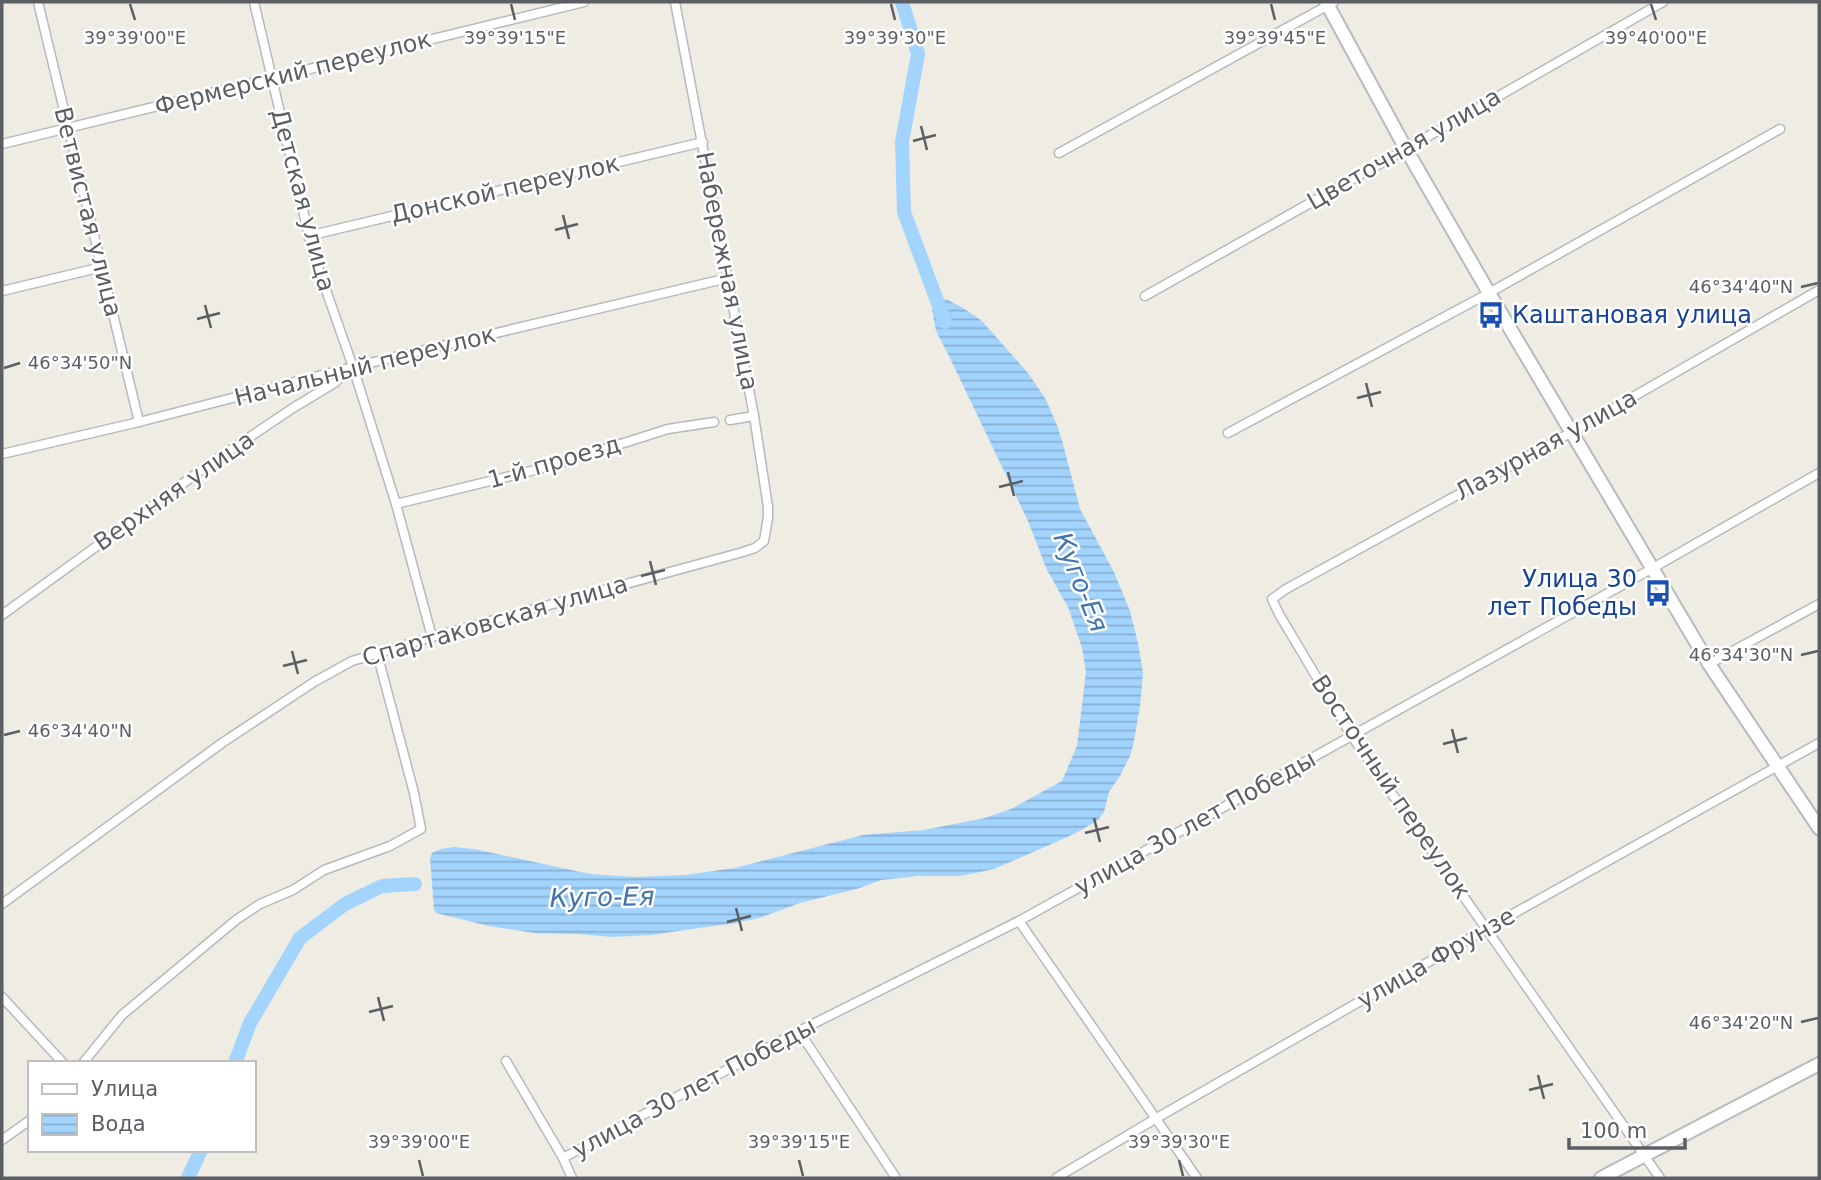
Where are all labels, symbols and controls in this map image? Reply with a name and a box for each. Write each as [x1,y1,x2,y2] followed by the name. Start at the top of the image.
[152,25,434,121] street label: Фермерский переулок
[84,27,186,48] text: 39°39'00"E
[464,27,566,48] text: 39°39'15"E
[844,27,946,48] text: 39°39'30"E
[1224,27,1326,48] text: 39°39'45"E
[1605,27,1707,48] text: 39°40'00"E
[1302,82,1506,216] street label: Цветочная улица
[48,104,128,320] street label: Ветвистая улица
[265,106,341,294] street label: Детская улица
[388,149,622,229] street label: Донской переулок
[690,149,764,393] street label: Набережная улица
[1689,276,1793,297] text: 46°34'40"N
[1476,300,1506,330] bus stop icon: Каштановая улица
[1512,301,1752,329] place label: Каштановая улица
[232,320,498,412] street label: Начальный переулок
[28,352,132,373] text: 46°34'50"N
[1450,383,1642,507] street label: Лазурная улица
[89,425,259,557] street label: Верхняя улица
[484,430,624,494] street label: 1-й проезд
[1047,528,1115,636] water label: Куго-Ея
[1487,565,1637,621] place label: Улица 30 лет Победы
[359,570,631,672] street label: Спартаковская улица
[1643,578,1673,608] bus stop icon: Улица 30 лет Победы
[1689,644,1793,665] text: 46°34'30"N
[1306,670,1476,904] street label: Восточный переулок
[28,720,132,741] text: 46°34'40"N
[1069,745,1321,901] street label: улица 30 лет Победы
[549,881,655,913] water label: Куго-Ея
[1352,902,1520,1014] street label: улица Фрунзе
[568,1012,820,1164] street label: улица 30 лет Победы
[1689,1012,1793,1033] text: 46°34'20"N
[28,1061,256,1152] legend
[91,1077,158,1101] text: Улица
[1569,1106,1685,1150] scale bar
[91,1112,146,1136] text: Вода
[1580,1119,1647,1143] text: 100 m
[368,1131,470,1152] text: 39°39'00"E
[748,1131,850,1152] text: 39°39'15"E
[1128,1131,1230,1152] text: 39°39'30"E

